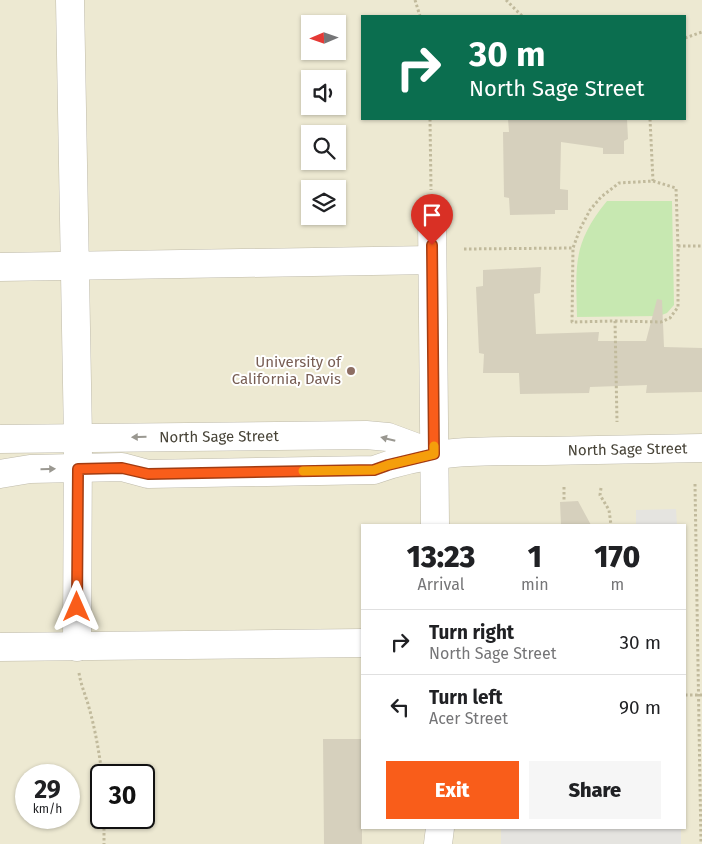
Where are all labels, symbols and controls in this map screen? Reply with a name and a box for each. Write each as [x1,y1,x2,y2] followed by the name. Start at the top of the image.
[301,15,346,60] north arrow
[301,15,346,225] map controls
[469,33,546,75] text: 30 m
[386,35,451,100] icon: right
[301,70,346,115] button: sound
[469,75,644,102] text: North Sage Street
[301,125,346,170] button: search
[301,180,346,225] button: layers
[411,194,453,245] pin
[418,201,446,229] icon: arrive
[232,353,342,388] place label: University of California, Davis
[345,365,357,377] marker: University of California, Davis
[159,427,280,446] street label: North Sage Street
[130,434,146,442] one-way arrow
[381,435,396,443] one-way arrow
[567,439,688,460] street label: North Sage Street
[41,465,57,473] one-way arrow
[407,539,475,575] text: 13:23
[528,539,542,575] text: 1
[594,539,640,575] text: 170
[418,575,464,594] text: Arrival
[521,575,549,594] text: min
[610,575,624,594] text: m
[50,580,102,632] position arrow
[429,621,514,644] text: Turn right
[386,628,414,656] icon: right
[620,631,661,654] text: 30 m
[429,644,557,663] text: North Sage Street
[429,686,503,709] text: Turn left
[386,693,414,721] icon: left
[619,696,661,719] text: 90 m
[429,709,508,728] text: Acer Street
[386,761,519,819] button: Exit
[529,761,661,819] button: Share
[90,764,155,829] speed limit sign: 30
[34,775,61,805] text: 29
[33,802,62,816] text: km/h

